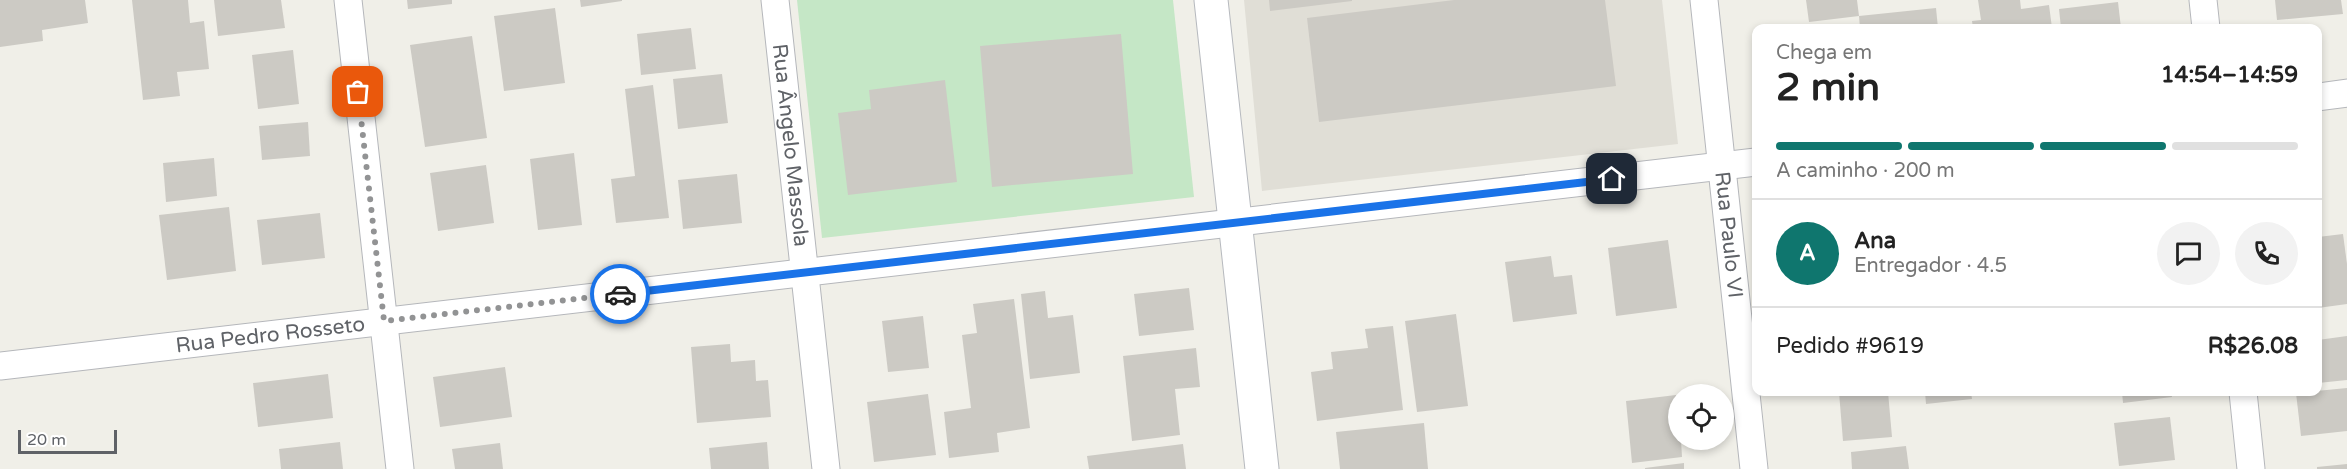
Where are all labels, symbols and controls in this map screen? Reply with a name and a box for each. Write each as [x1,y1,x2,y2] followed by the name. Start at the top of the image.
[1776,41,1872,65] text: Chega em
[767,42,814,248] street label: Rua Ângelo Massola
[2161,62,2298,88] text: 14:54–14:59
[1776,64,1880,111] text: 2 min
[332,66,383,117] pin
[341,75,374,108] icon: bag
[1586,153,1637,204] pin
[1776,159,1955,183] text: A caminho · 200 m
[1595,162,1628,195] icon: home
[1710,170,1748,299] street label: Rua Paulo VI
[2157,222,2220,285] button: chat
[2235,222,2298,285] button: phone
[1854,228,1896,254] text: Ana
[1799,240,1816,266] text: A
[1854,254,2007,278] text: Entregador · 4.5
[590,264,650,324] courier
[604,278,637,311] icon: car
[174,311,366,358] street label: Rua Pedro Rosseto
[1776,333,1924,359] text: Pedido #9619
[2208,333,2298,359] text: R$26.08
[1668,384,1734,450] map controls
[1668,384,1734,450] button: locate
[18,427,117,454] scale bar
[27,430,66,450] text: 20 m

